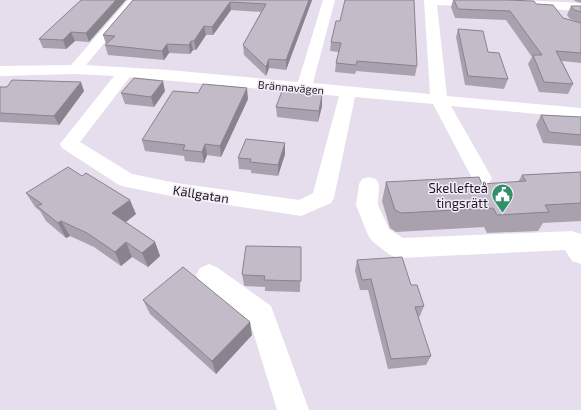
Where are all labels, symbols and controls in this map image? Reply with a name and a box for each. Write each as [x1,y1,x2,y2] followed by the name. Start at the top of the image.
[257,78,325,96] street label: Brännavägen
[429,180,488,211] place label: Skellefteå tingsrätt
[172,182,230,206] street label: Källgatan
[490,182,516,215] public building icon: Skellefteå tingsrätt

